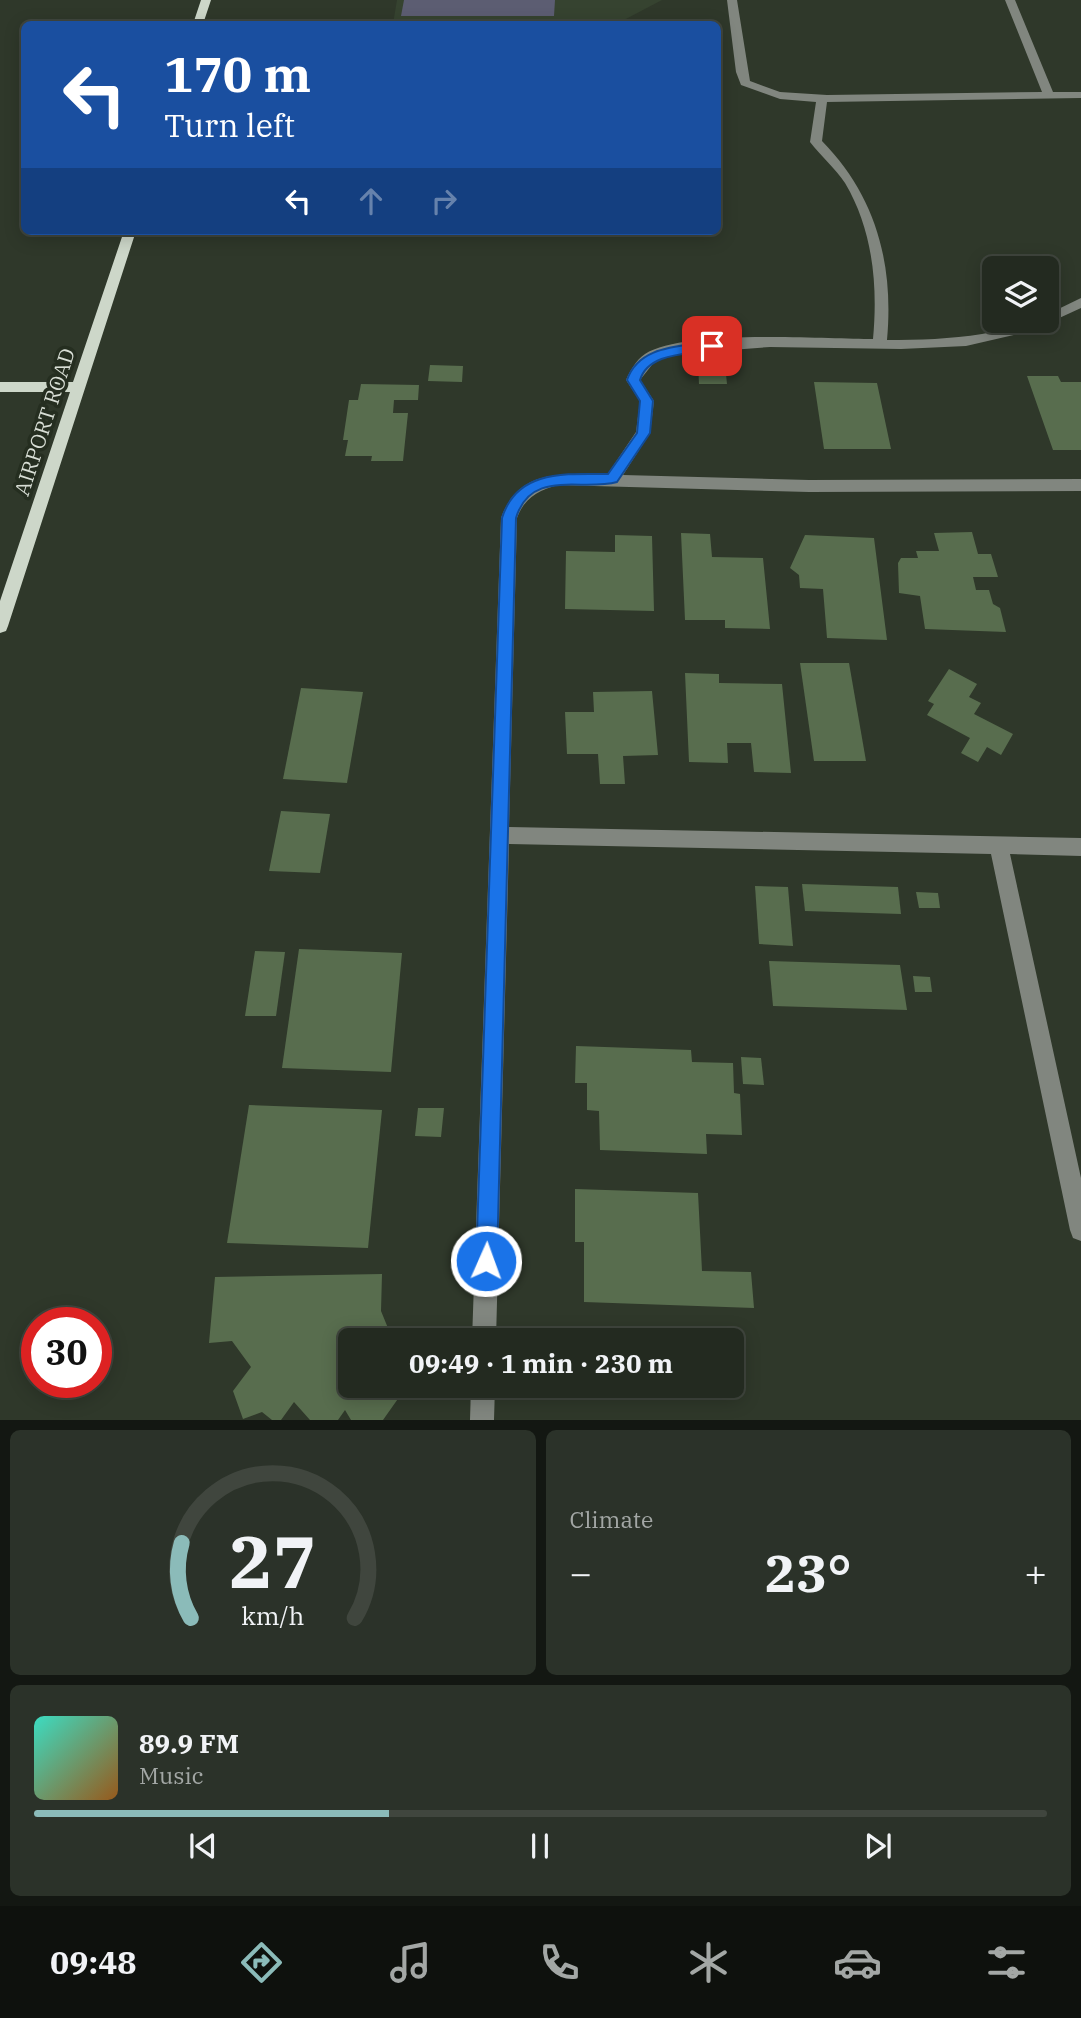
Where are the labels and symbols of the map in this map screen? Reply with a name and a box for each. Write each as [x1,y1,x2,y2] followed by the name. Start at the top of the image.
[682,316,742,376] pin
[7,344,81,499] street label: AIRPORT ROAD
[449,1224,523,1298] position arrow
[21,1307,112,1398] speed limit sign: 30

